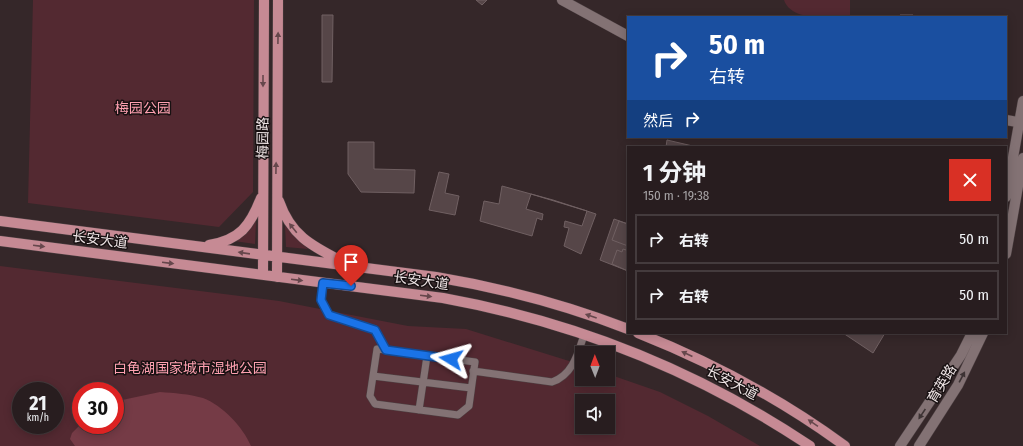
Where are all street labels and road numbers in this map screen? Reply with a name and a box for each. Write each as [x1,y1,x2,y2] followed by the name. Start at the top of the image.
[254,117,272,159] street label: 梅园路
[71,228,129,252] street label: 长安大道
[392,269,450,293] street label: 长安大道
[703,362,761,404] street label: 长安大道
[924,362,960,406] street label: 育英路

